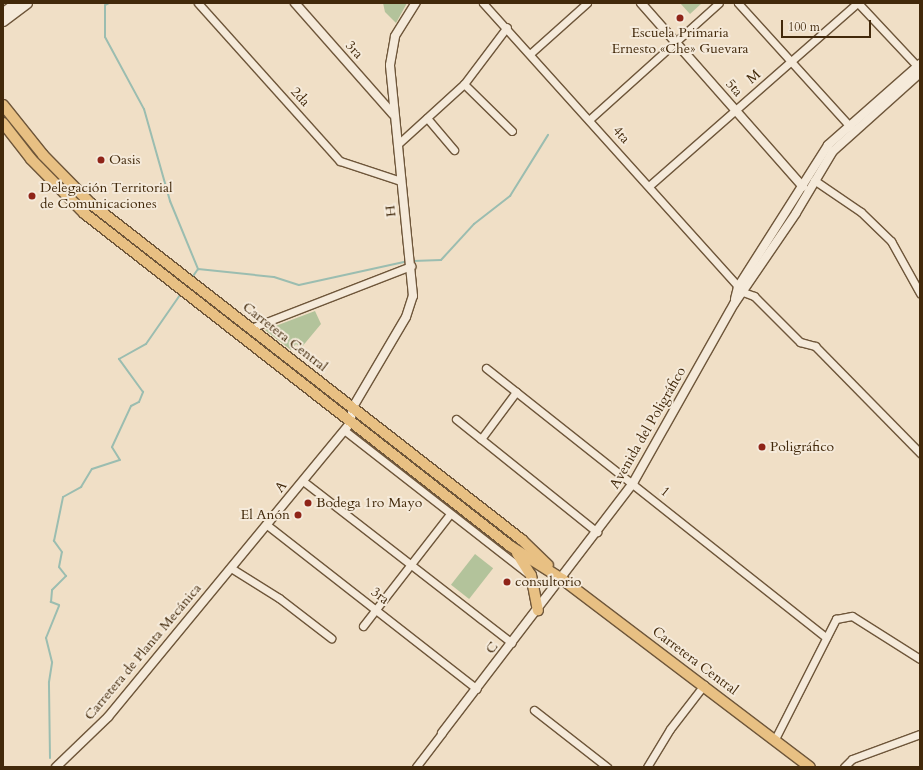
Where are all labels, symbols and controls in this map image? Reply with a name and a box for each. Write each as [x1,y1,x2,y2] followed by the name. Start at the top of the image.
[783,12,873,38] scale bar
[675,13,685,23] marker: Escuela Primaria Ernesto «Che» Guevara
[788,19,820,35] text: 100 m
[611,25,749,58] place label: Escuela Primaria Ernesto «Che» Guevara
[342,38,366,62] street label: 3ra
[744,66,764,88] street label: M
[722,76,746,100] street label: 5ta
[287,84,313,110] street label: 2da
[609,123,633,147] street label: 4ta
[109,152,140,168] place label: Oasis
[96,155,106,165] marker: Oasis
[40,180,173,212] place label: Delegación Territorial de Comunicaciones
[27,191,37,201] marker: Delegación Territorial de Comunicaciones
[382,204,400,218] street label: H
[239,299,331,375] street label: Carretera Central
[606,364,690,492] street label: Avenida del Poligráfico
[770,439,834,455] place label: Poligráfico
[757,442,767,452] marker: Poligráfico
[271,478,291,496] street label: A
[657,483,673,501] street label: 1
[316,495,422,511] place label: Bodega 1ro Mayo
[303,498,313,508] marker: Bodega 1ro Mayo
[241,507,290,523] place label: El Anón
[293,510,303,520] marker: El Anón
[515,574,581,590] place label: consultorio
[502,577,512,587] marker: consultorio
[81,580,205,724] street label: Carretera de Planta Mecánica
[368,584,392,608] street label: 3ra
[649,623,741,699] street label: Carretera Central
[482,639,502,657] street label: C

